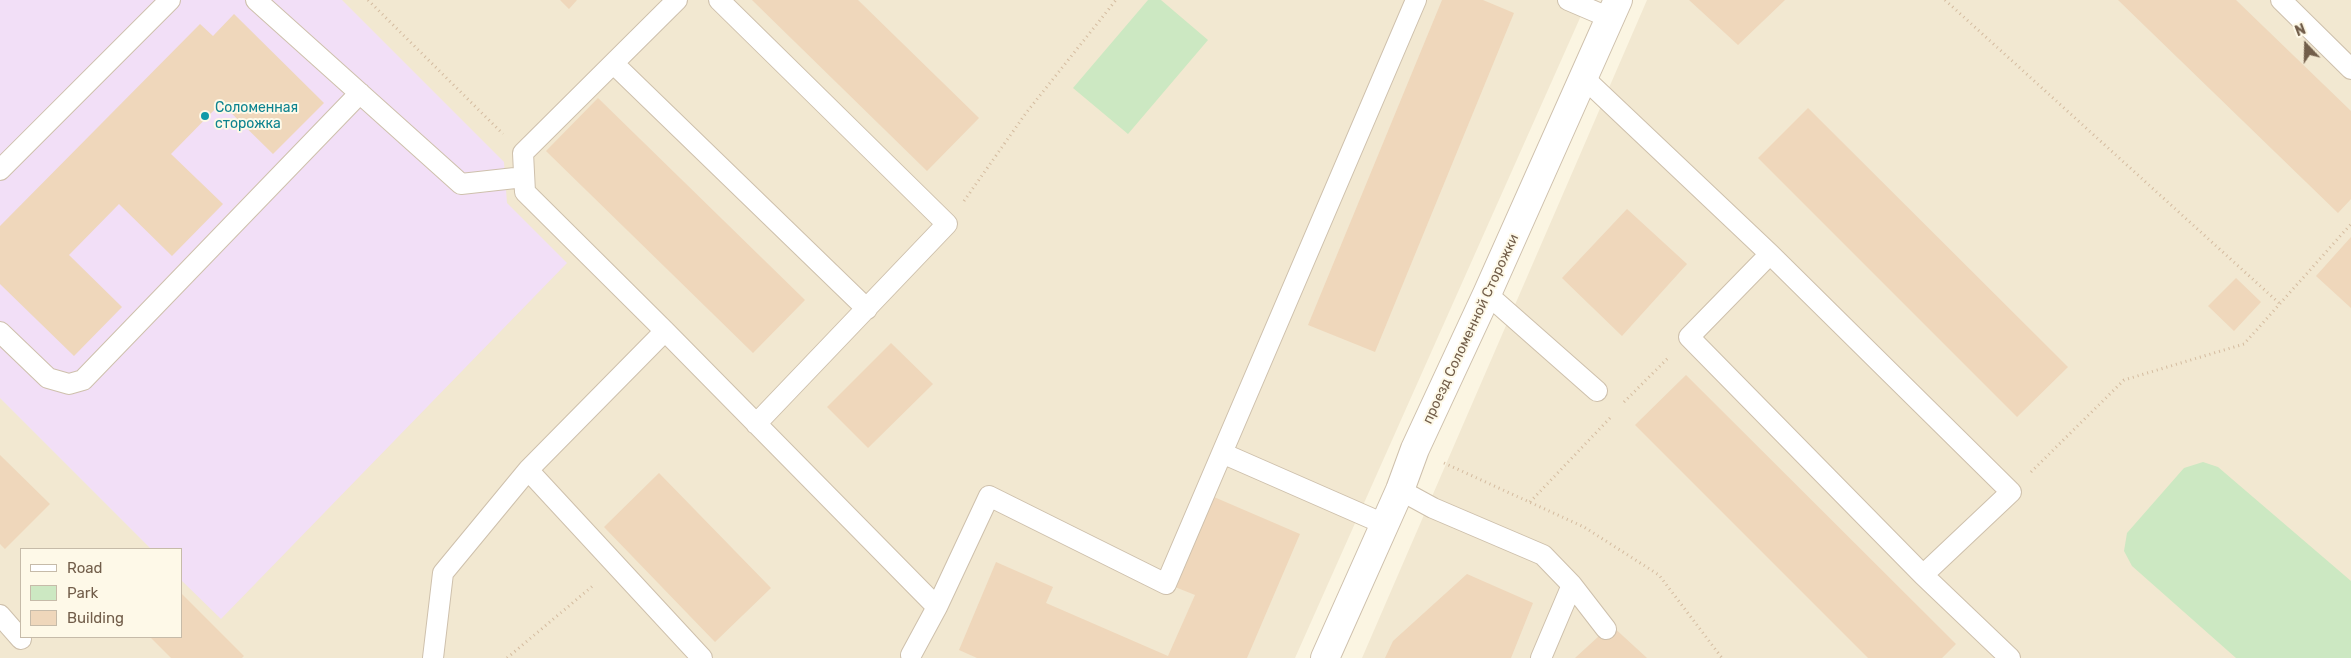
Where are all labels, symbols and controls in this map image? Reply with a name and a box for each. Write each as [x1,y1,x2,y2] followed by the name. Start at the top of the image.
[2281,20,2331,70] north arrow
[2293,21,2308,40] text: N
[215,100,298,132] place label: Соломенная сторожка
[199,110,211,122] marker: Соломенная сторожка
[1420,231,1522,427] street label: проезд Соломенной Сторожки
[20,548,182,638] legend
[67,559,103,577] text: Road
[67,584,98,602] text: Park
[67,609,124,627] text: Building

